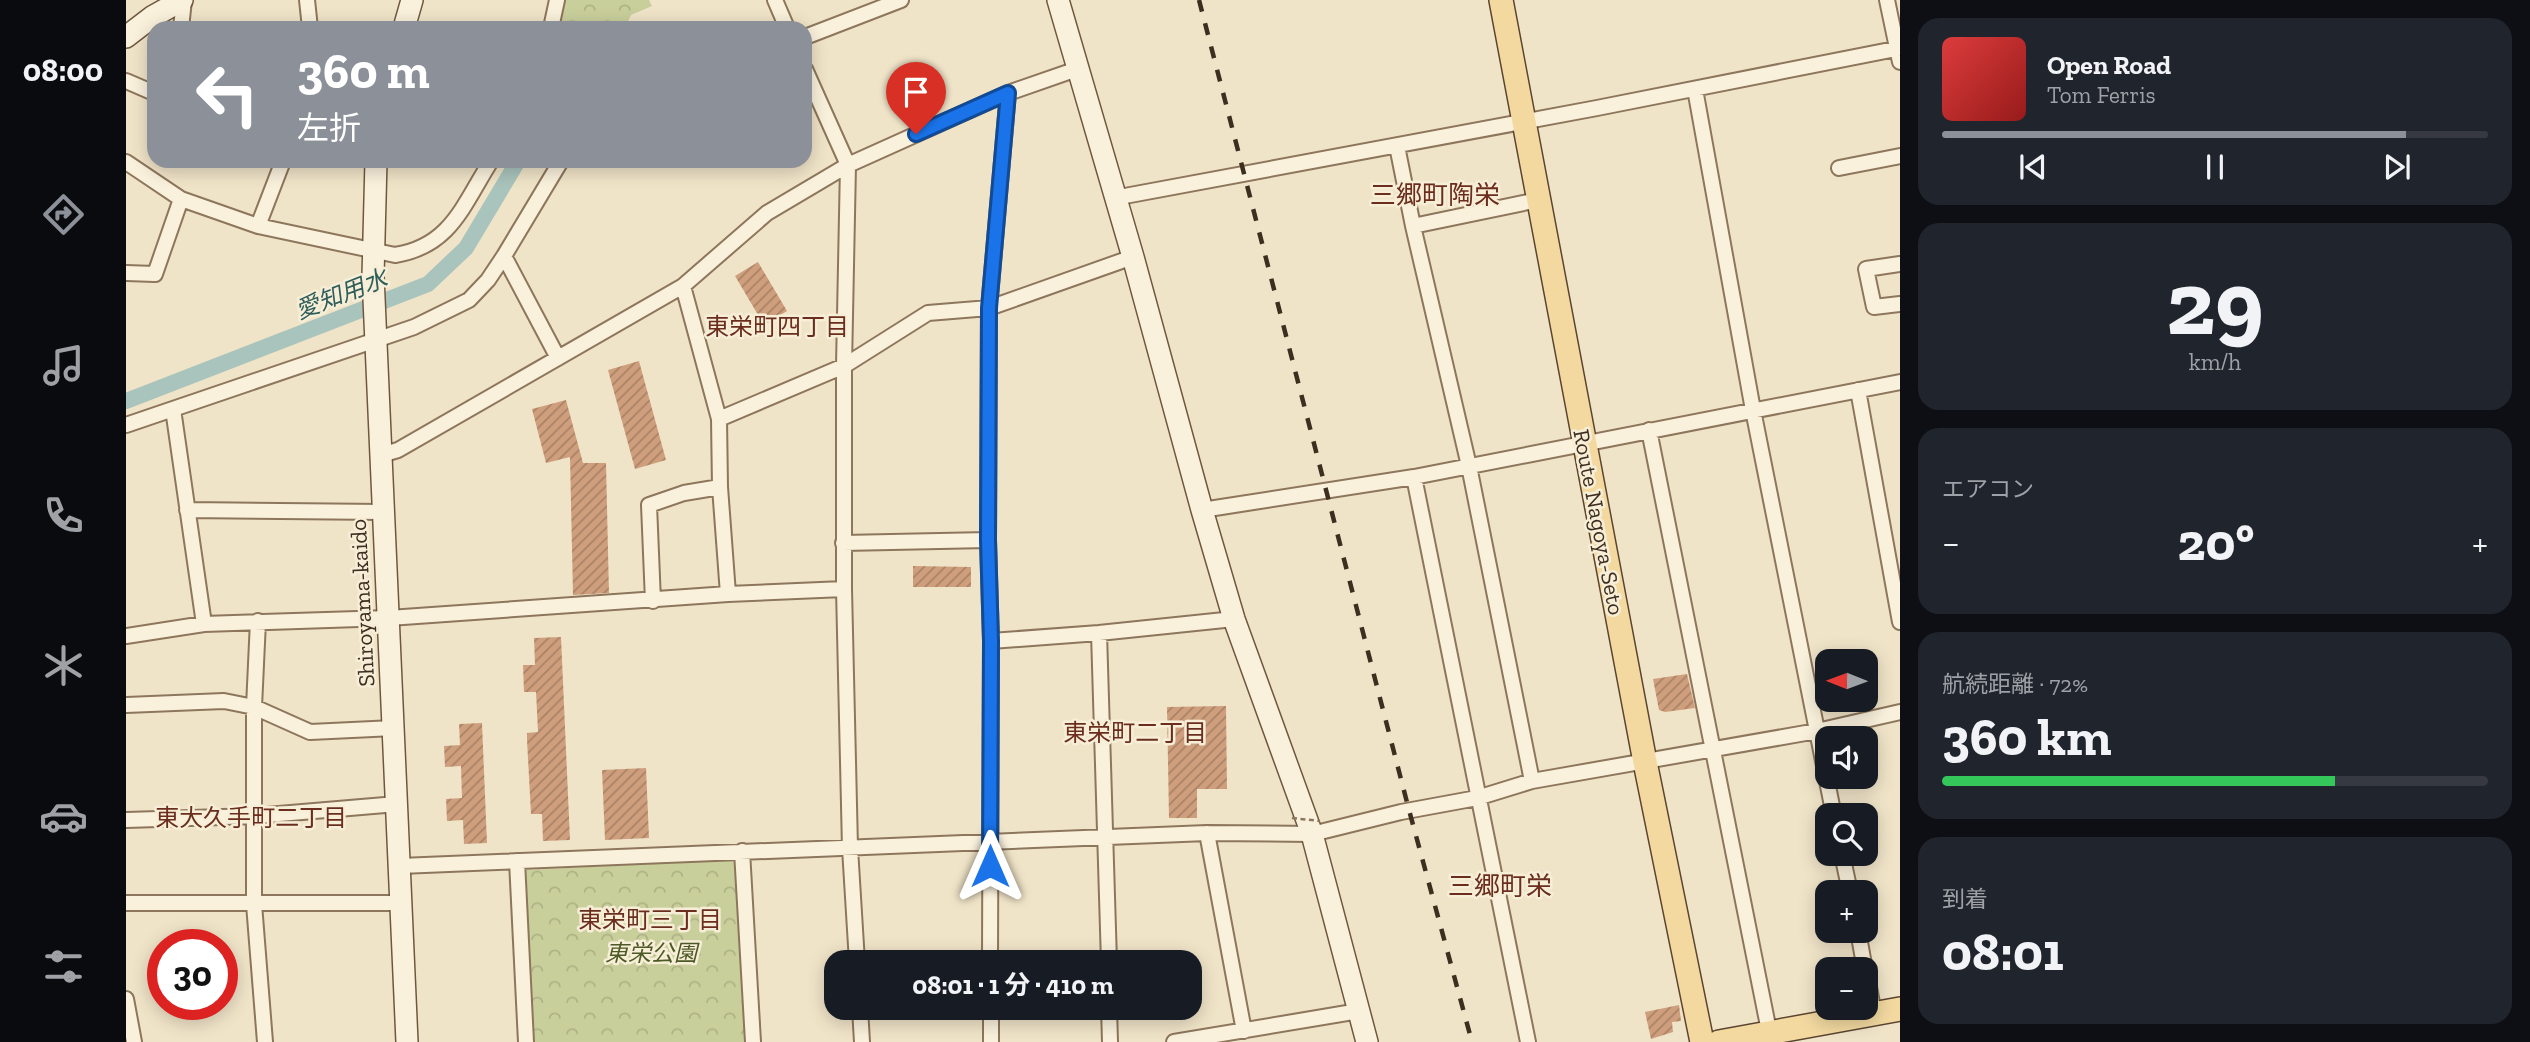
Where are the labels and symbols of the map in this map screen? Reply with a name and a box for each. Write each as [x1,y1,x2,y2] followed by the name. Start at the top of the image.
[886,62,946,134] pin
[1370,179,1500,211] district label: 三郷町陶栄
[291,262,394,325] water label: 愛知用水
[705,312,849,341] district label: 東栄町四丁目
[1567,427,1631,617] street label: Route Nagoya-Seto
[344,518,380,688] street label: Shiroyama-kaido
[1815,649,1878,712] north arrow
[1063,718,1207,747] district label: 東栄町二丁目
[155,803,347,832] district label: 東大久手町二丁目
[953,829,1027,903] position arrow
[1448,870,1552,902] district label: 三郷町栄
[578,905,722,934] district label: 東栄町三丁目
[147,929,238,1020] speed limit sign: 30
[605,939,700,967] park label: 東栄公園

